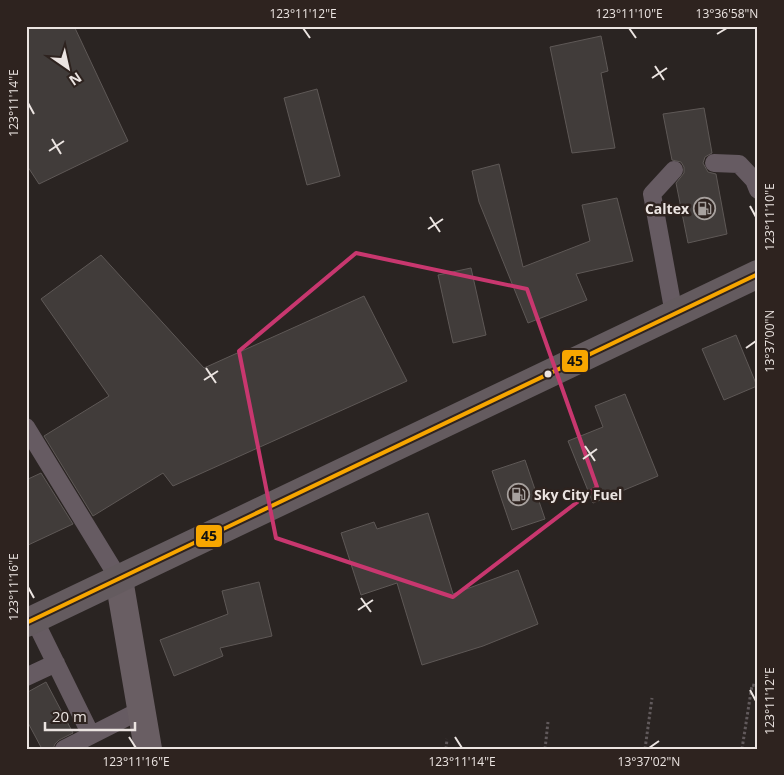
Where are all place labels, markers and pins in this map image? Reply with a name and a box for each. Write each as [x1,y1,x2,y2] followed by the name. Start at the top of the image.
[693,197,717,221] fuel station icon: Caltex
[645,199,690,218] place label: Caltex
[543,369,553,379] unlabelled marker
[506,483,530,507] fuel station icon: Sky City Fuel
[534,485,622,504] place label: Sky City Fuel

